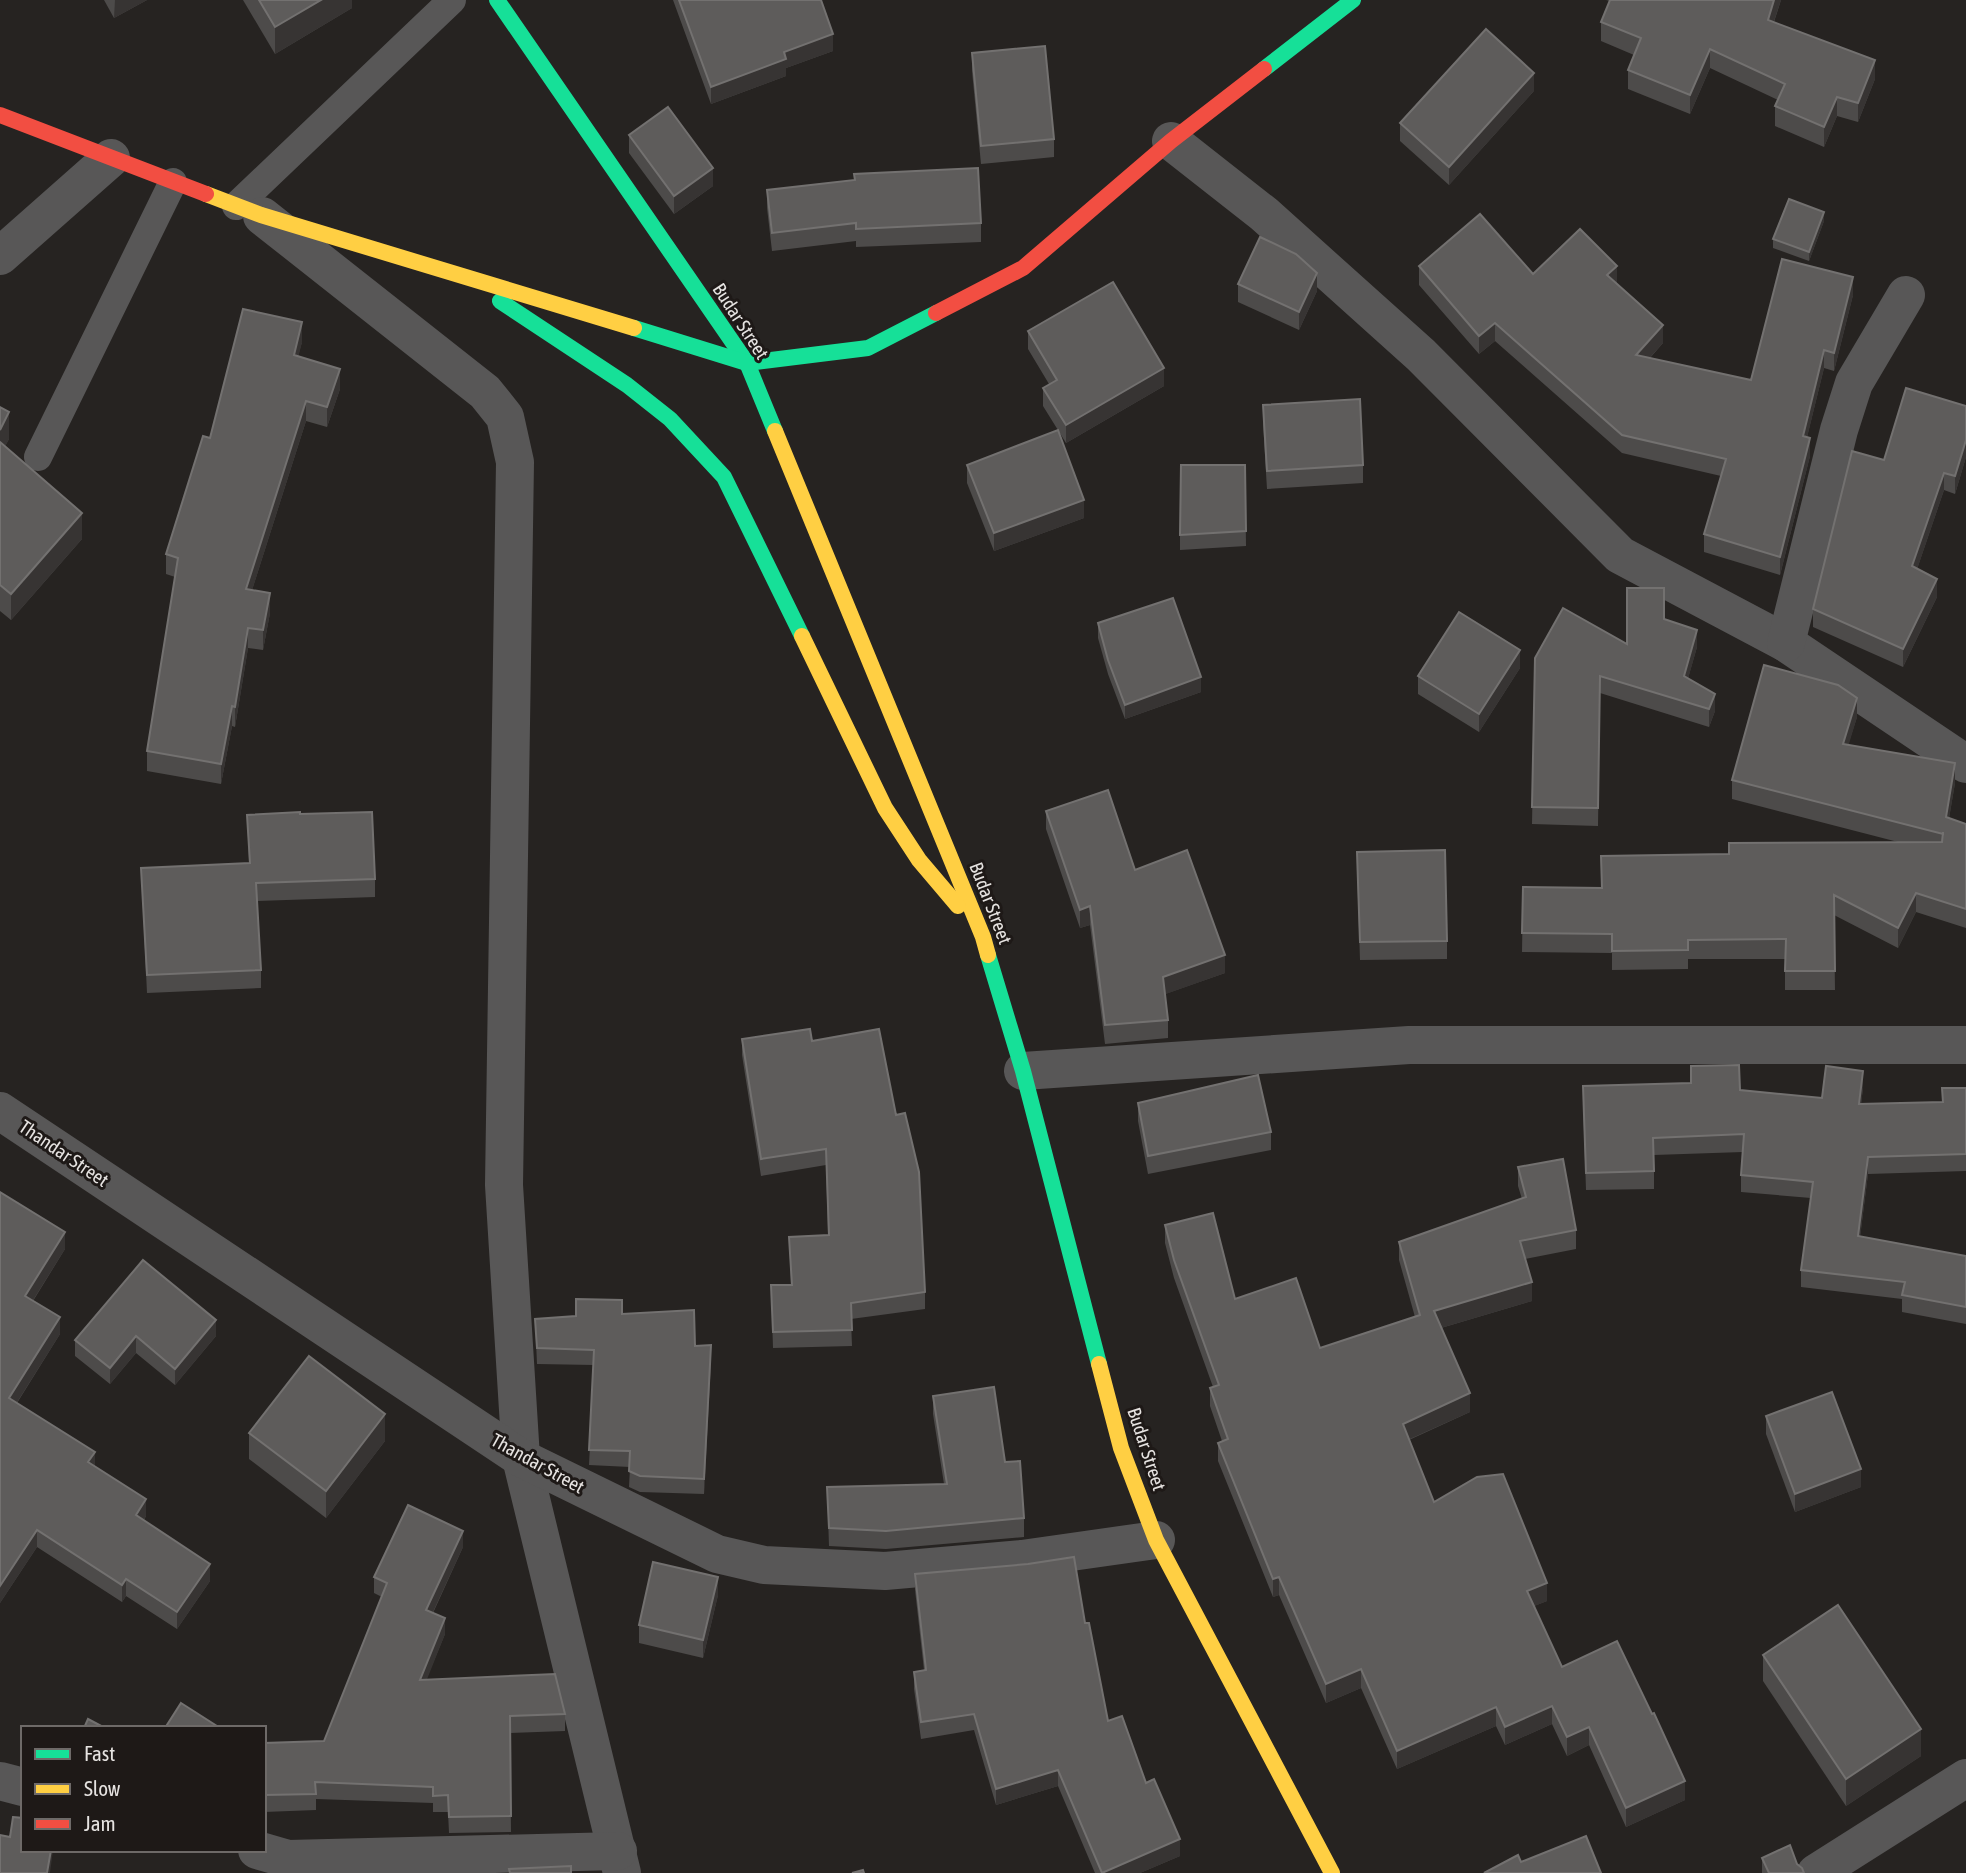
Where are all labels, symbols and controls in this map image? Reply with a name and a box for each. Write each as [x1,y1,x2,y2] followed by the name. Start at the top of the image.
[708,279,774,363] street label: Budar Street
[965,859,1017,947] street label: Budar Street
[15,1115,113,1191] street label: Thandar Street
[1123,1405,1171,1493] street label: Budar Street
[488,1428,588,1498] street label: Thandar Street
[21,1726,266,1852] legend
[84,1741,115,1765] text: Fast
[84,1776,121,1800] text: Slow
[84,1811,116,1835] text: Jam

